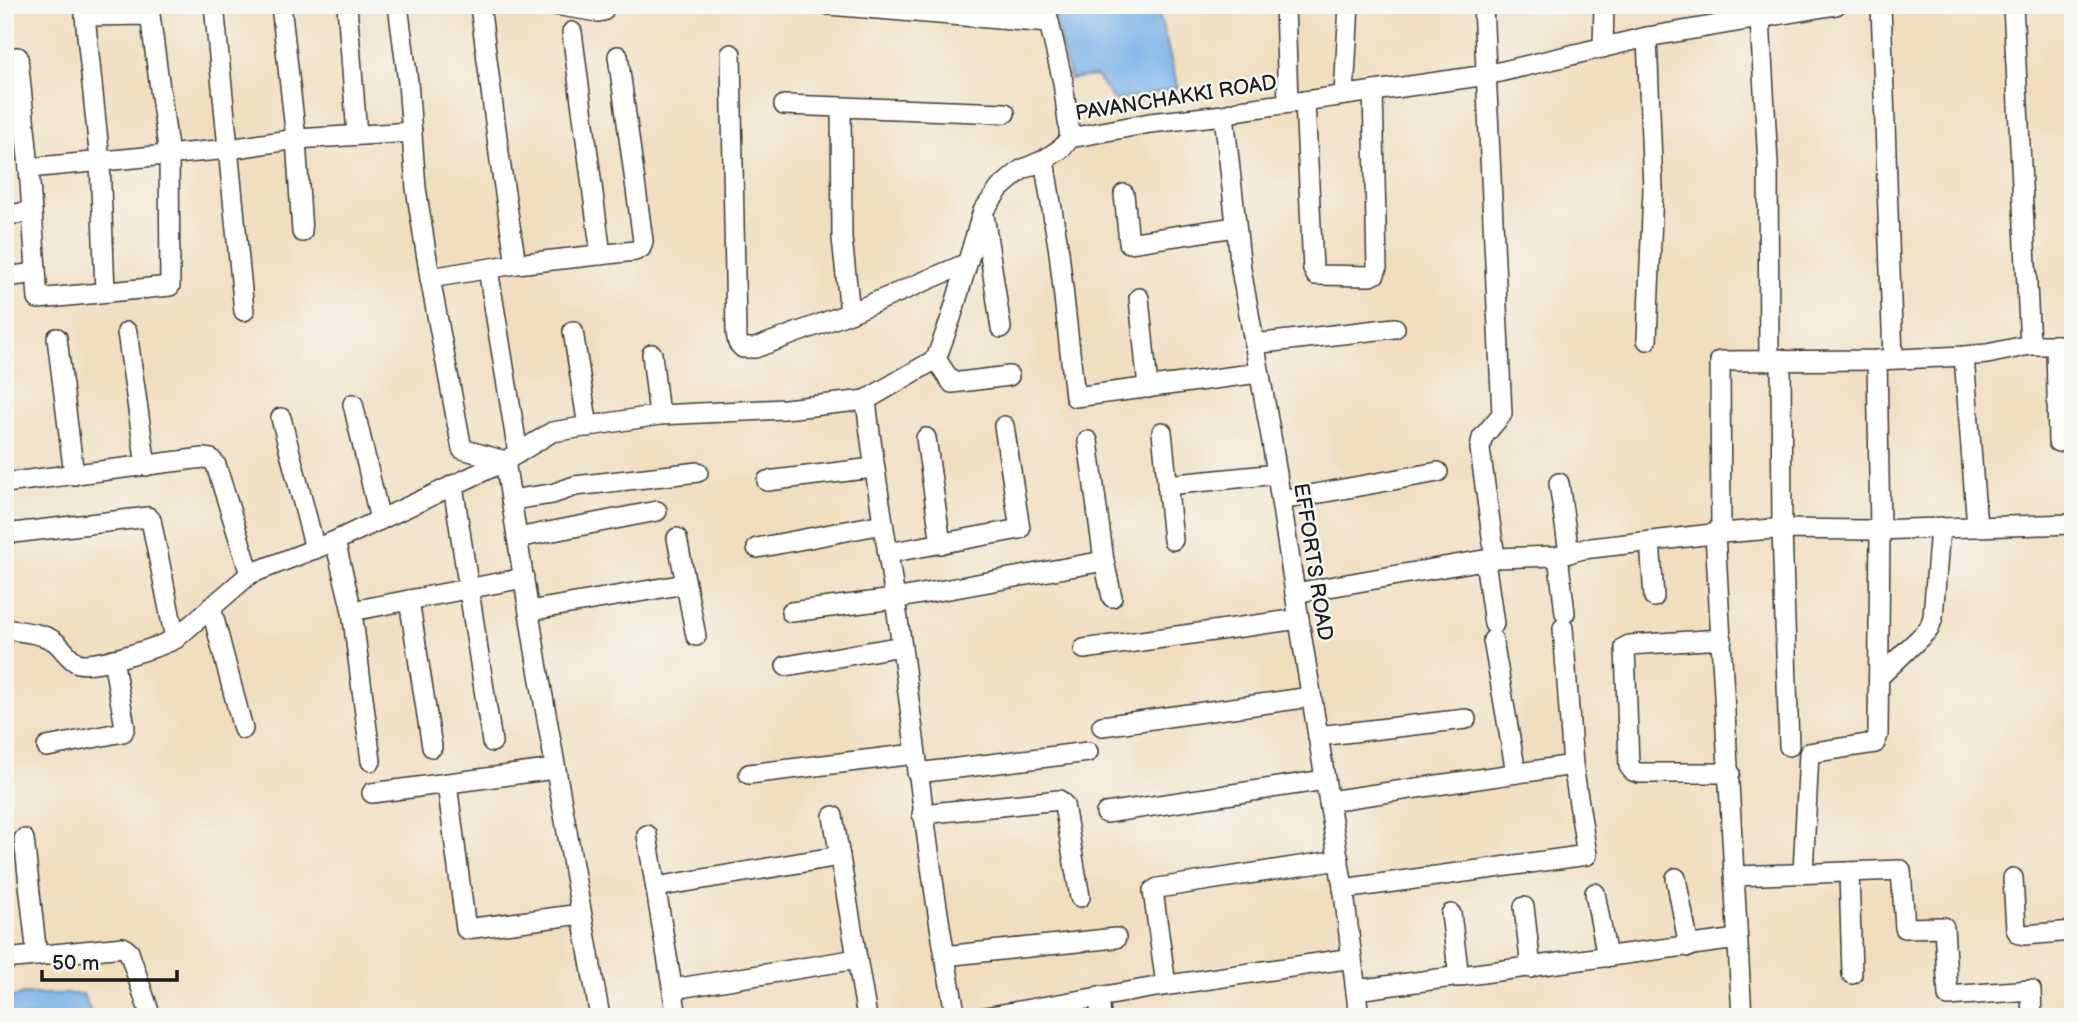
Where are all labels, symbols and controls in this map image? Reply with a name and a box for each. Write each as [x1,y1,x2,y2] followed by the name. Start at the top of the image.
[1074,70,1278,126] street label: PAVANCHAKKI ROAD
[1288,481,1338,643] street label: EFFORTS ROAD
[42,938,177,982] scale bar
[52,951,99,976] text: 50 m

